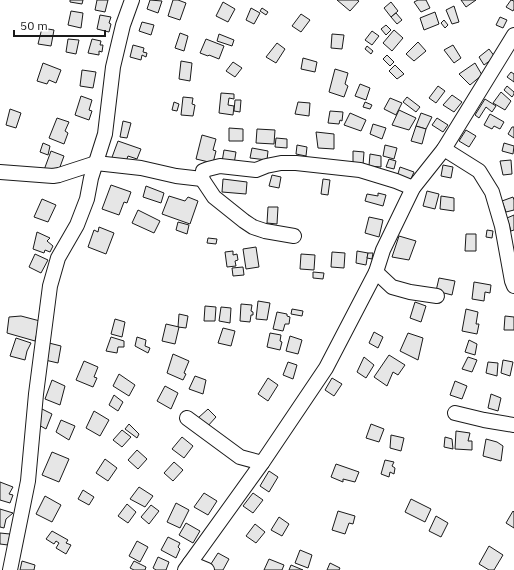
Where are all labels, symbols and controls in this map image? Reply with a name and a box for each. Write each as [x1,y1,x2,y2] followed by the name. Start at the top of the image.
[14,12,105,38] scale bar
[20,18,48,33] text: 50 m

